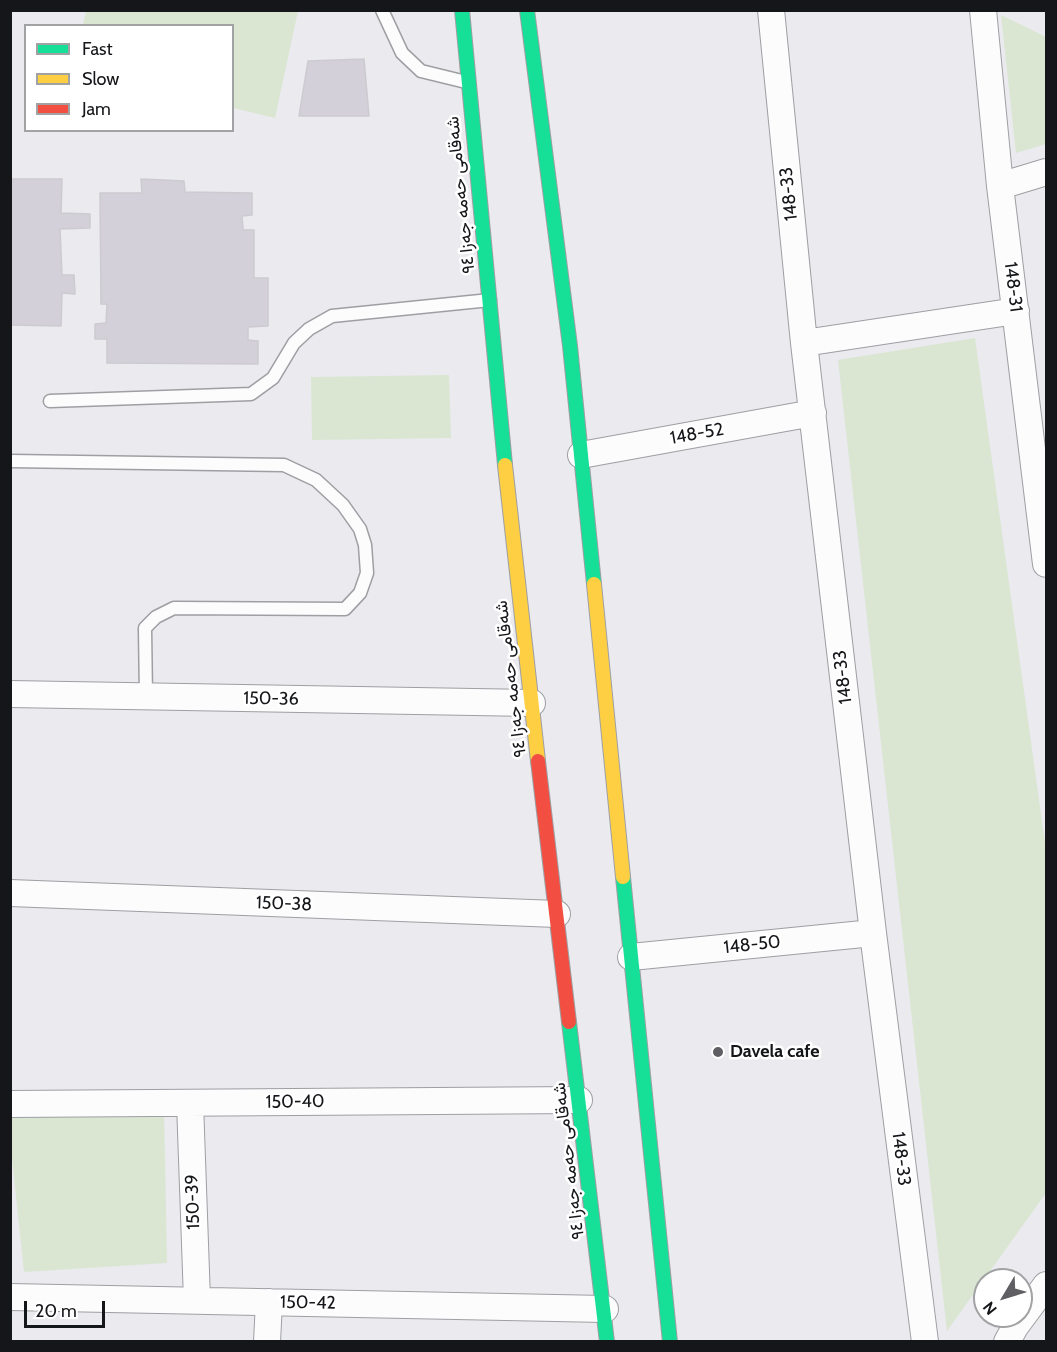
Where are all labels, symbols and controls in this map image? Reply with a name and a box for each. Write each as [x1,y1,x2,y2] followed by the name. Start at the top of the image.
[24,24,234,132] legend
[82,38,113,60] text: Fast
[82,68,119,90] text: Slow
[82,98,111,120] text: Jam
[442,115,480,275] street label: شەقامی حەمە جەزا ٩٤
[775,166,803,222] street label: 148-33
[999,261,1027,313] street label: 148-31
[669,419,725,449] street label: 148-52
[491,599,531,759] street label: شەقامی حەمە جەزا ٩٤
[829,649,857,705] street label: 148-33
[243,688,299,710] street label: 150-36
[256,892,312,916] street label: 150-38
[722,931,782,959] street label: 148-50
[730,1041,820,1063] place label: Davela cafe
[711,1045,725,1059] marker: Davela cafe
[549,1081,589,1241] street label: شەقامی حەمە جەزا ٩٤
[265,1091,325,1113] street label: 150-40
[887,1131,915,1187] street label: 148-33
[181,1174,205,1230] street label: 150-39
[973,1268,1033,1328] north arrow
[27,1289,108,1327] scale bar
[280,1292,336,1314] street label: 150-42
[979,1298,1001,1318] text: N
[35,1300,77,1322] text: 20 m

